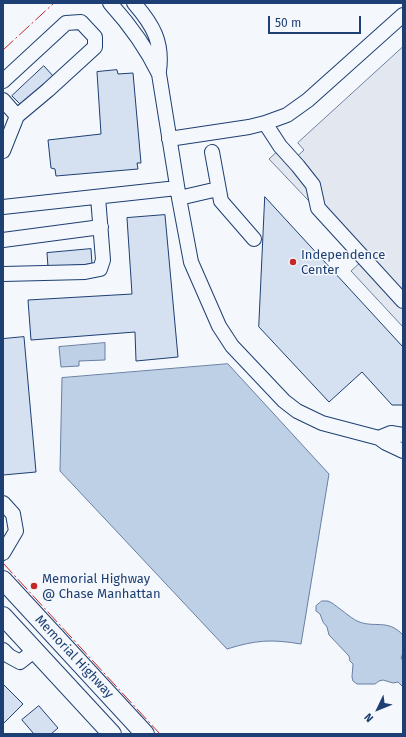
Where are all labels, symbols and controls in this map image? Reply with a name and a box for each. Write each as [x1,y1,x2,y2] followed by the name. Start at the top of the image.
[270,8,363,34] scale bar
[275,16,301,30] text: 50 m
[301,247,385,278] place label: Independence Center
[288,257,298,267] marker: Independence Center
[42,571,160,602] place label: Memorial Highway @ Chase Manhattan
[29,581,39,591] marker: Memorial Highway @ Chase Manhattan
[31,612,117,702] street label: Memorial Highway
[358,689,398,729] north arrow
[362,710,376,725] text: N

